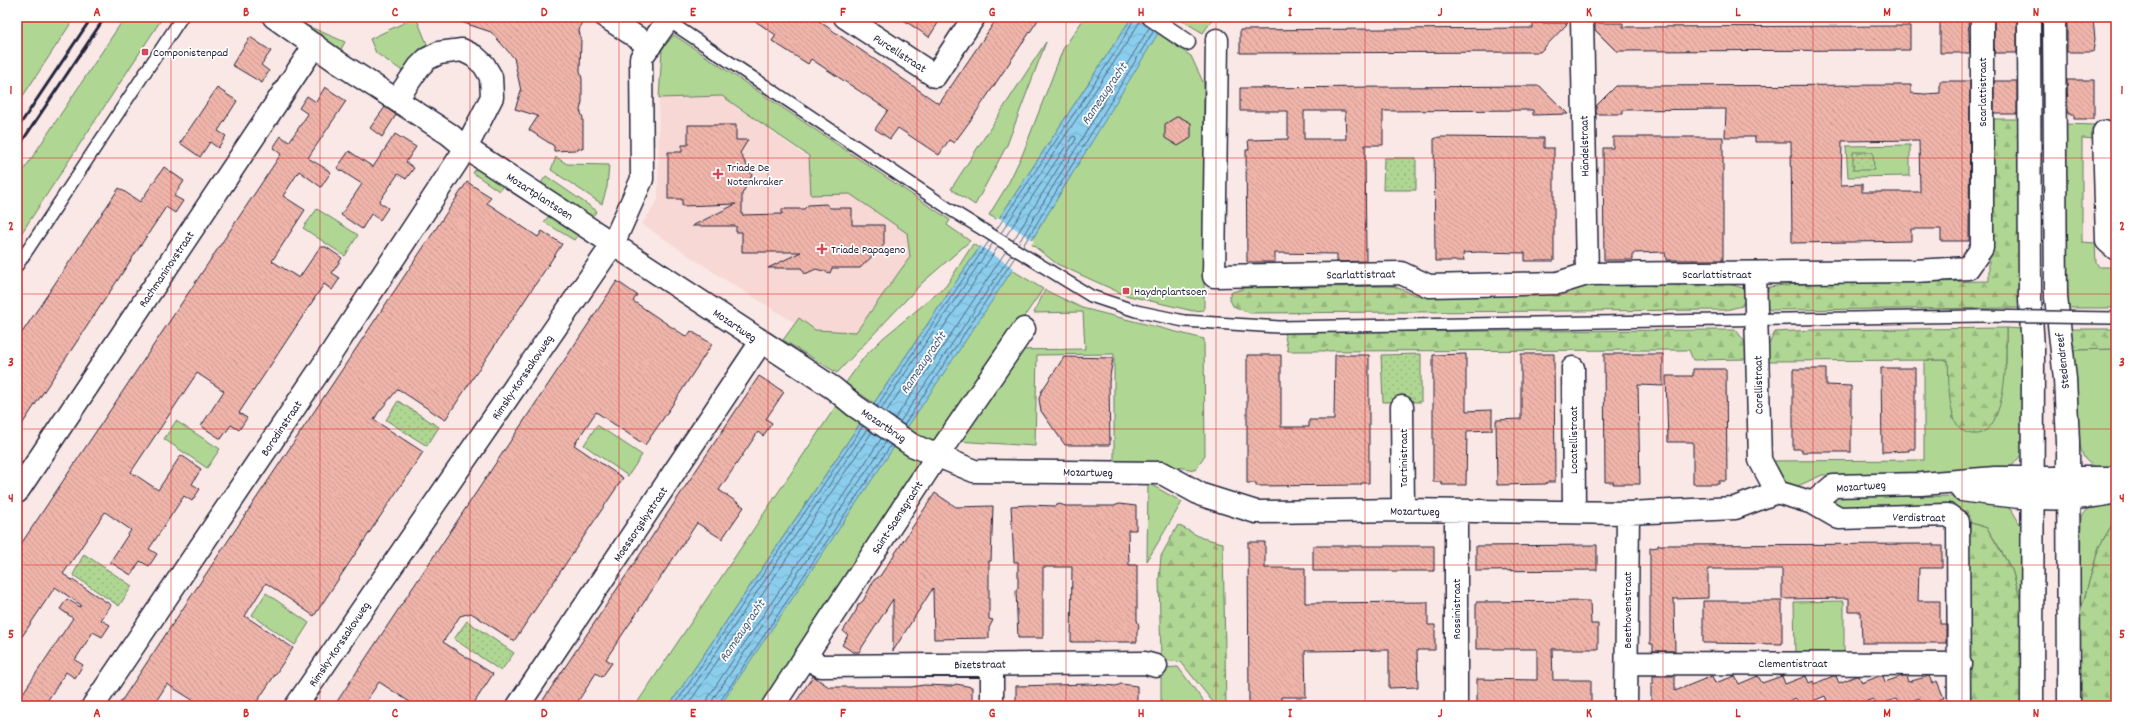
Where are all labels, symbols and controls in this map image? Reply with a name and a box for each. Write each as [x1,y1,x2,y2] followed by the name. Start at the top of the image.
[93,4,101,23] text: A
[243,4,249,23] text: B
[392,4,399,23] text: C
[541,4,548,23] text: D
[690,4,697,23] text: E
[840,4,846,23] text: F
[989,4,996,23] text: G
[1138,4,1145,23] text: H
[1288,4,1293,23] text: I
[1438,4,1443,23] text: J
[1586,4,1592,23] text: K
[1735,4,1741,23] text: L
[1883,4,1891,23] text: M
[2033,4,2039,23] text: N
[869,31,930,78] street label: Purcellstraat
[153,45,228,62] place label: Componistenpad
[140,47,150,57] marker: Componistenpad
[1975,57,1992,127] street label: Scarlattistraat
[1077,59,1134,129] water label: Rameaugracht
[10,82,13,101] text: 1
[2121,82,2124,101] text: 1
[1576,115,1595,177] street label: Händelstraat
[727,160,784,191] place label: Triade De Notenkraker
[712,168,724,180] marker: Triade De Notenkraker
[502,169,576,226] street label: Mozartplantsoen
[8,218,14,237] text: 2
[2119,218,2125,237] text: 2
[135,228,199,311] street label: Rachmaninovstraat
[831,242,905,259] place label: Triade Papageno
[816,243,828,255] marker: Triade Papageno
[1326,266,1396,285] street label: Scarlattistraat
[1682,267,1752,284] street label: Scarlattistraat
[1134,284,1207,301] place label: Haydnplantsoen
[1121,286,1131,296] marker: Haydnplantsoen
[709,305,760,347] street label: Mozartweg
[896,328,953,398] water label: Rameaugracht
[2052,331,2075,390] street label: Stedendreef
[488,332,558,424] street label: Rimsky-Korssakovweg
[8,354,14,373] text: 3
[2119,354,2125,373] text: 3
[1750,355,1769,414] street label: Corellistraat
[257,397,307,460] street label: Borodinstraat
[857,405,909,448] street label: Mozartbrug
[1566,405,1583,474] street label: Locatellistraat
[1396,428,1413,487] street label: Tartinistraat
[1063,465,1113,482] street label: Mozartweg
[868,477,929,558] street label: Saint-Saensgracht
[1836,477,1886,498] street label: Mozartweg
[610,483,673,566] street label: Moessorgskystraat
[8,490,14,509] text: 4
[2119,490,2125,509] text: 4
[1390,504,1440,521] street label: Mozartweg
[1892,510,1946,527] street label: Verdistraat
[1620,571,1637,648] street label: Beethovenstraat
[1449,578,1466,639] street label: Rossinistraat
[715,596,772,666] water label: Rameaugracht
[305,599,375,691] street label: Rimsky-Korssakovweg
[8,626,14,645] text: 5
[2119,626,2125,645] text: 5
[1758,656,1828,673] street label: Clementistraat
[954,657,1007,674] street label: Bizetstraat
[93,705,101,723] text: A
[243,705,249,723] text: B
[392,705,399,723] text: C
[541,705,548,723] text: D
[690,705,697,723] text: E
[840,705,846,723] text: F
[989,705,996,723] text: G
[1138,705,1145,723] text: H
[1288,705,1293,723] text: I
[1438,705,1443,723] text: J
[1586,705,1592,723] text: K
[1735,705,1741,723] text: L
[1883,705,1891,723] text: M
[2033,705,2039,723] text: N

